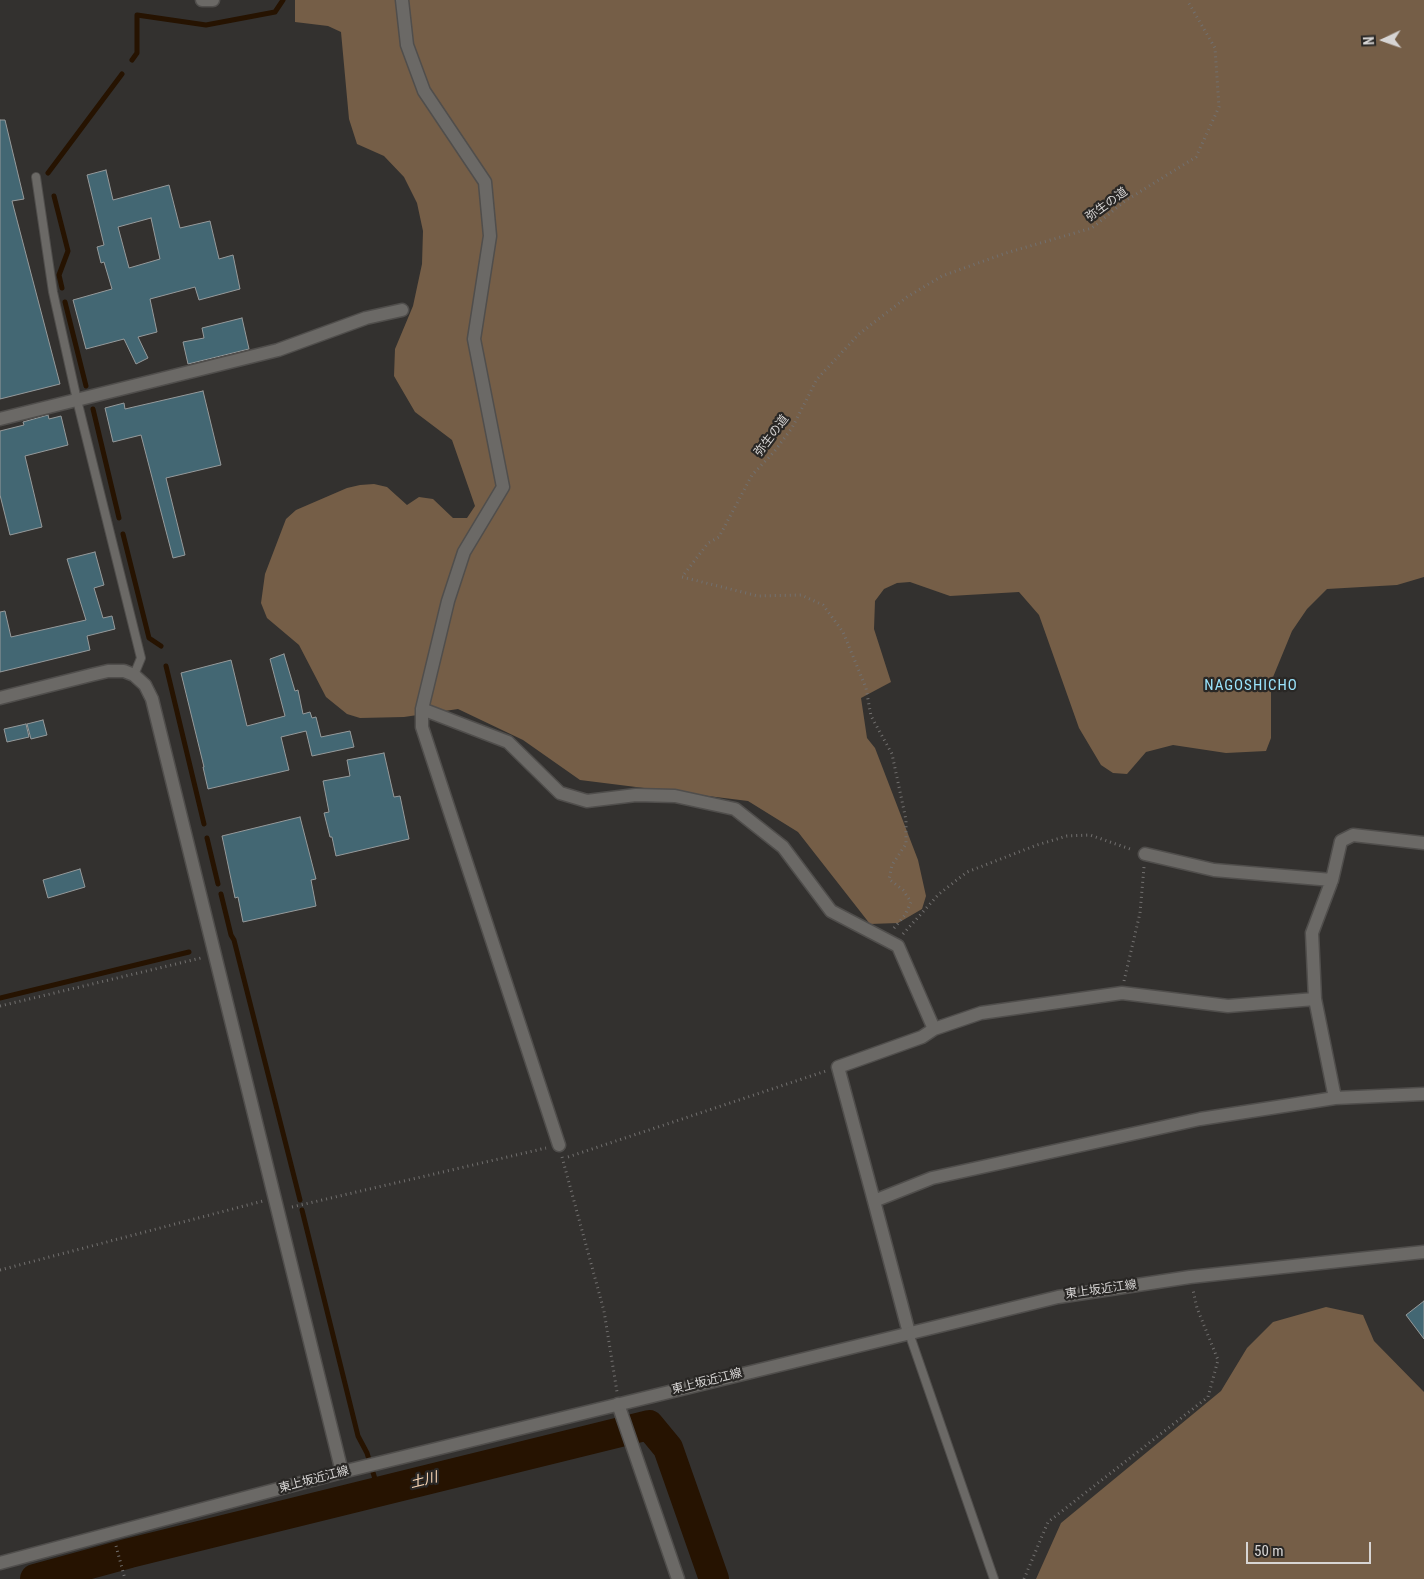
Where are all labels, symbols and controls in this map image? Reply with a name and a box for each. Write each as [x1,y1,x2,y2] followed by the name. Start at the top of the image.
[1359,15,1409,65] north arrow
[1361,36,1377,45] text: N
[1083,185,1131,225] street label: 弥生の道
[752,412,792,460] street label: 弥生の道
[1203,677,1299,695] district label: NAGOSHICHO
[1064,1278,1138,1302] street label: 東上坂近江線
[670,1366,744,1398] street label: 東上坂近江線
[277,1464,351,1496] street label: 東上坂近江線
[408,1469,440,1493] water label: 土川
[1249,1532,1374,1564] scale bar
[1254,1542,1284,1560] text: 50 m

